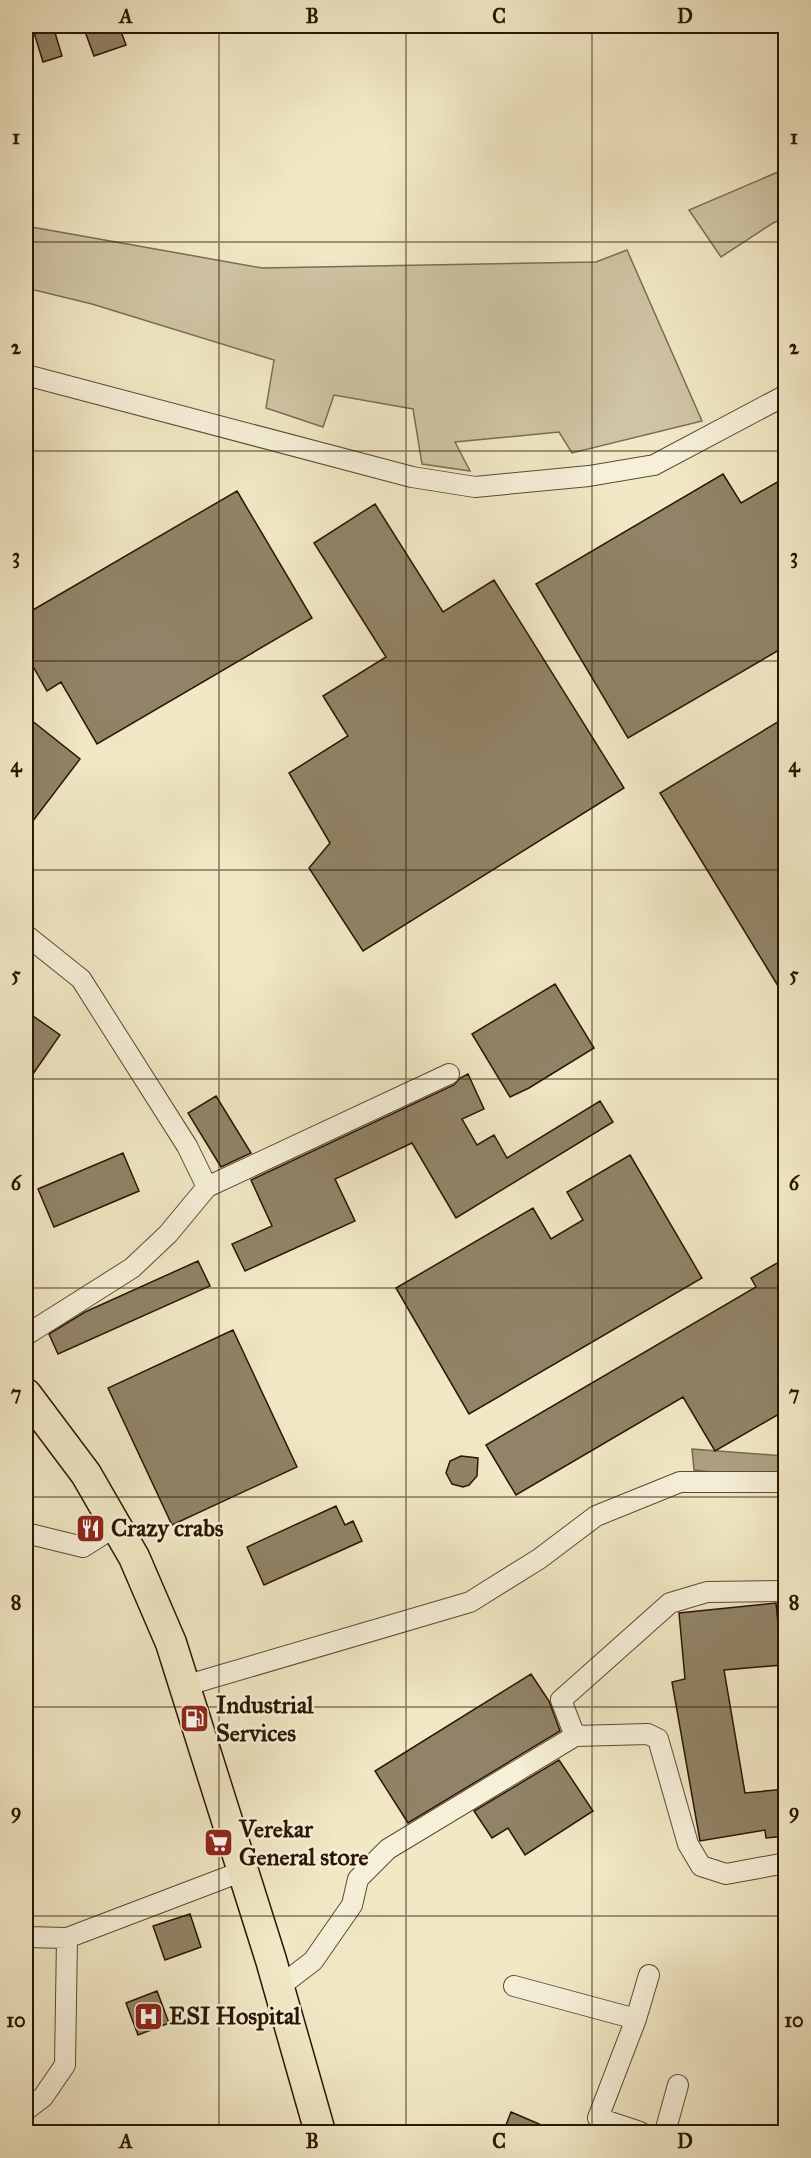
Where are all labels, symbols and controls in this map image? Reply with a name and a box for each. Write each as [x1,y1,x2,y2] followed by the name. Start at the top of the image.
[117,4,133,28] text: A
[305,4,319,28] text: B
[492,4,506,28] text: C
[677,4,693,28] text: D
[12,125,20,149] text: 1
[790,125,798,149] text: 1
[11,335,22,359] text: 2
[789,335,800,359] text: 2
[12,544,20,569] text: 3
[790,544,798,569] text: 3
[10,753,22,778] text: 4
[788,753,800,778] text: 4
[11,962,21,986] text: 5
[789,962,799,986] text: 5
[11,1171,23,1195] text: 6
[789,1171,801,1195] text: 6
[11,1381,22,1405] text: 7
[789,1381,800,1405] text: 7
[74,1512,106,1544] restaurant icon: Crazy crabs
[111,1513,224,1543] place label: Crazy crabs
[11,1590,21,1614] text: 8
[789,1590,799,1614] text: 8
[216,1690,314,1748] place label: Industrial Services
[179,1703,211,1735] fuel station icon: Industrial Services
[11,1799,21,1824] text: 9
[789,1799,799,1824] text: 9
[238,1814,369,1872] place label: Verekar General store
[202,1827,234,1859] supermarket icon: Verekar General store
[132,2000,164,2032] hospital icon: ESI Hospital
[169,2001,301,2031] place label: ESI Hospital
[6,2008,26,2032] text: 10
[784,2008,804,2032] text: 10
[117,2129,133,2153] text: A
[305,2129,319,2153] text: B
[492,2129,506,2153] text: C
[677,2129,693,2153] text: D

